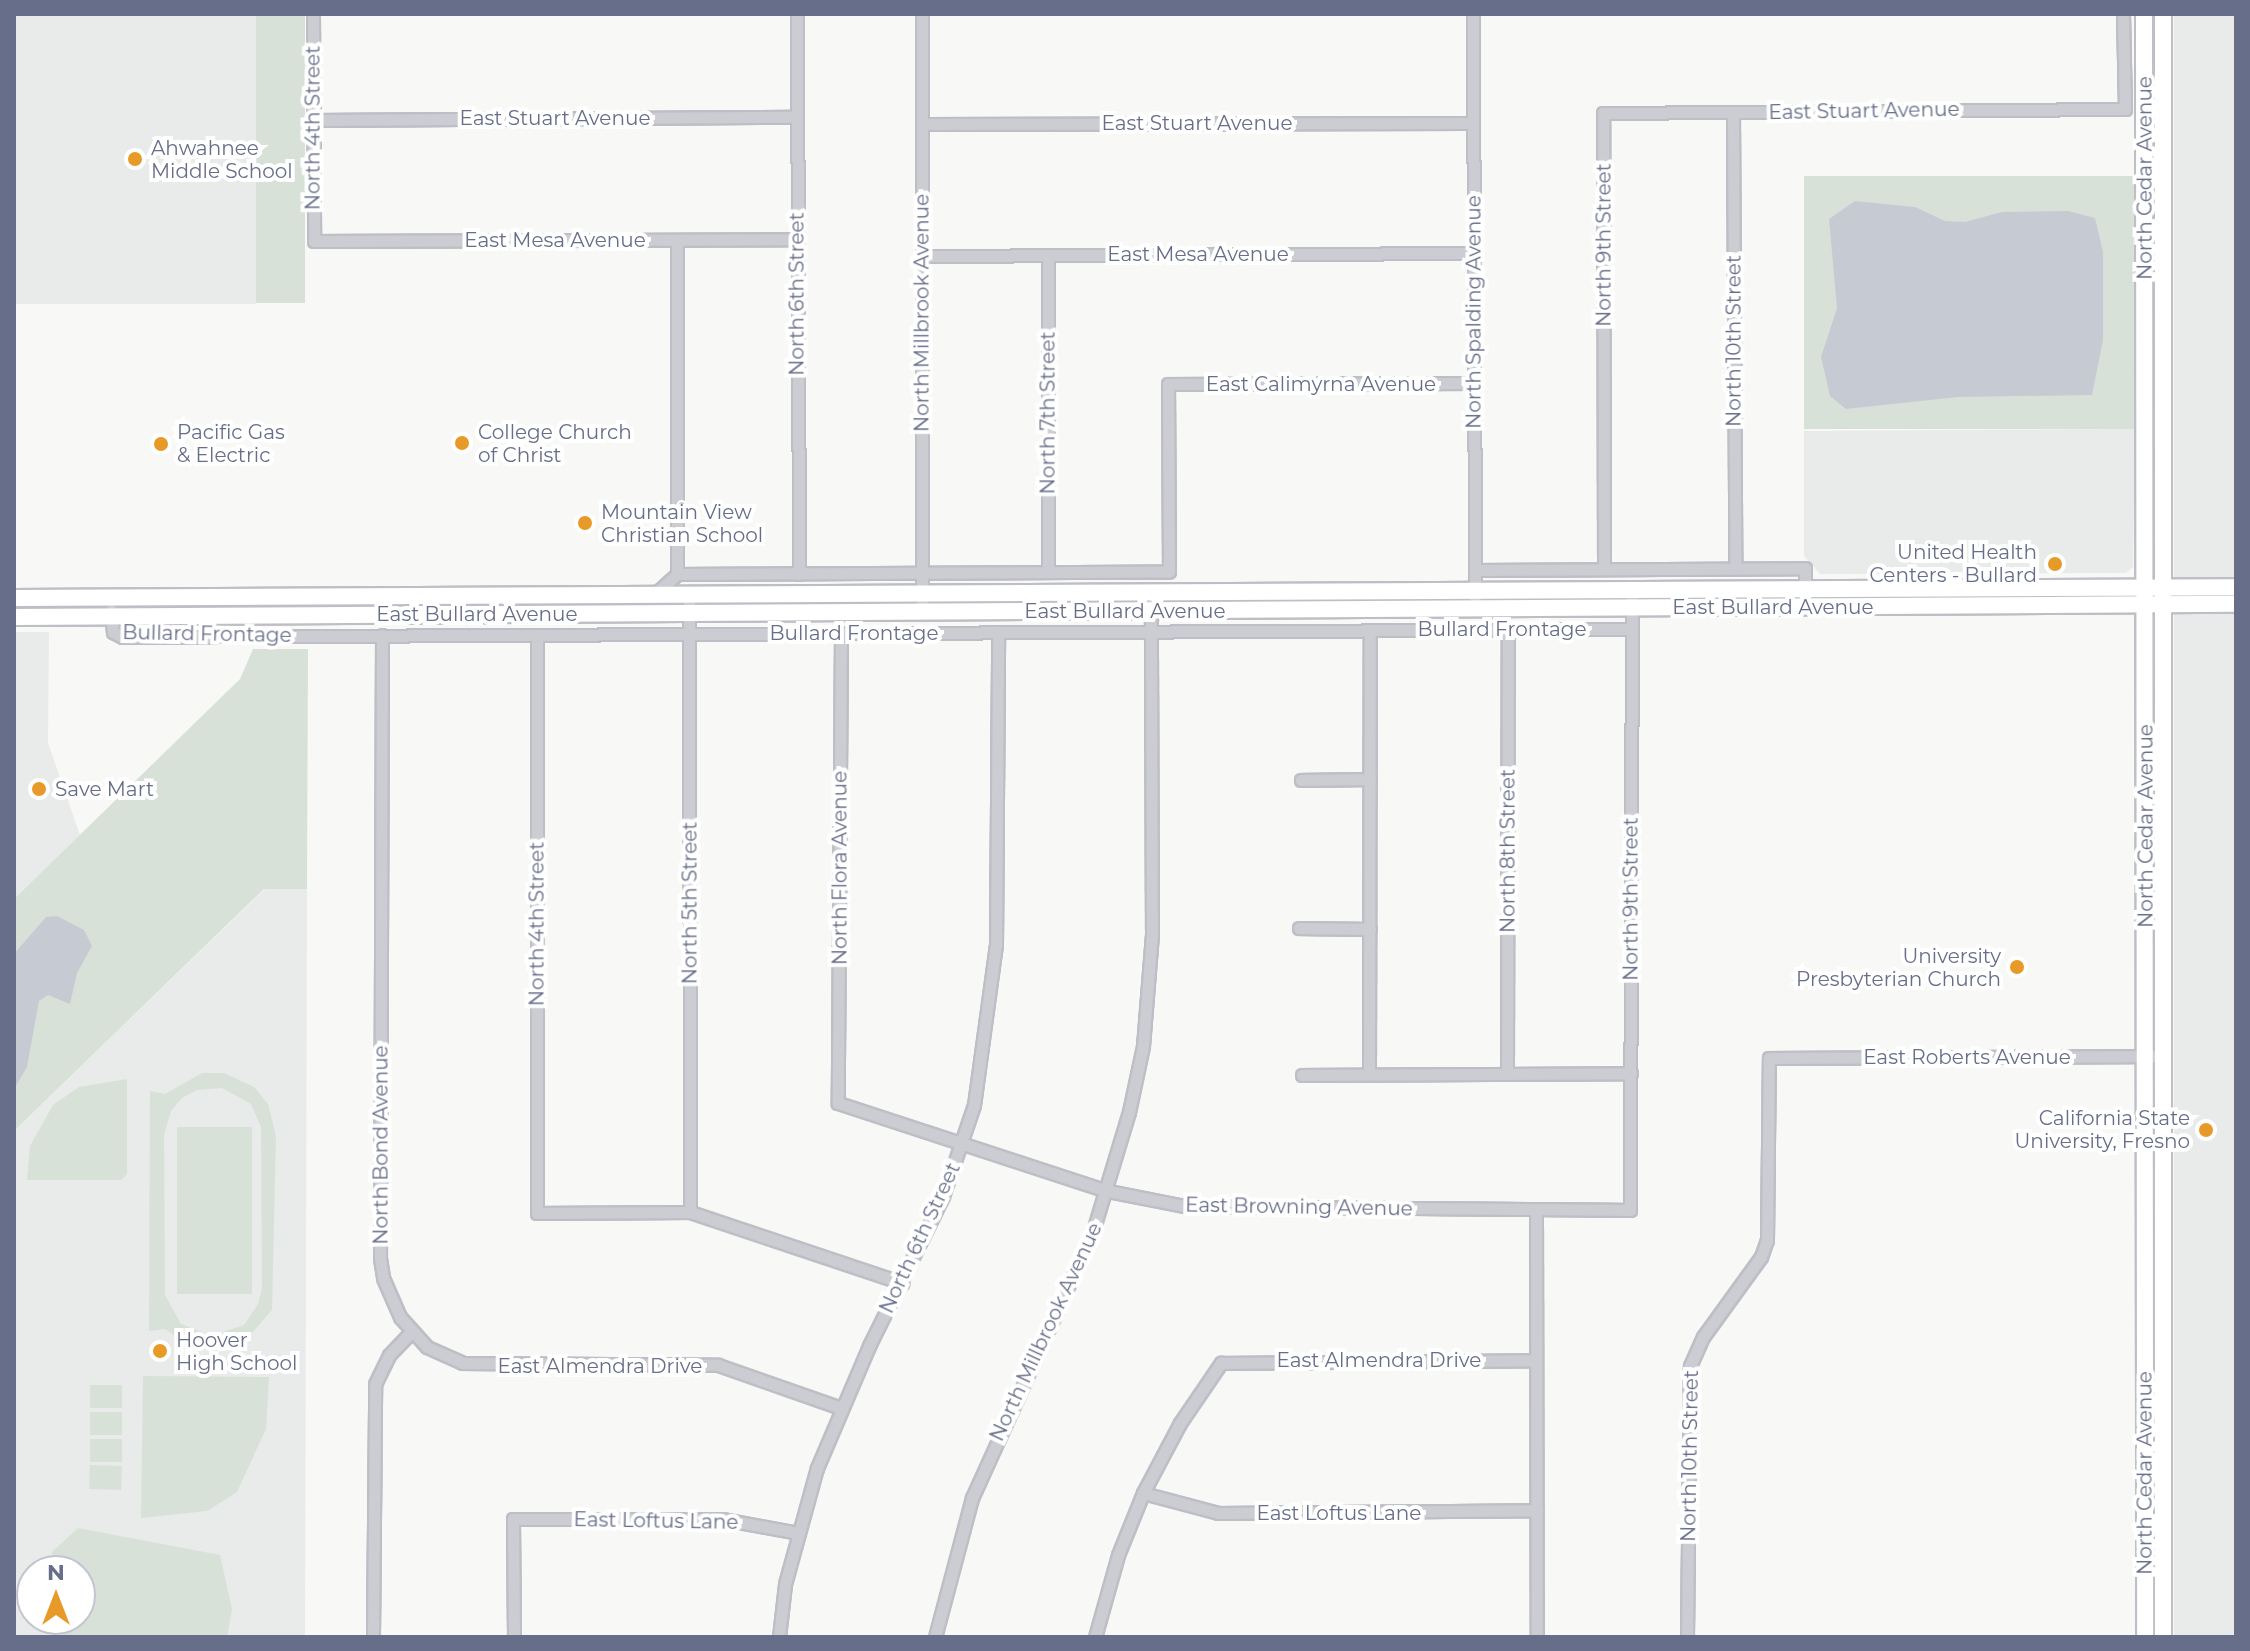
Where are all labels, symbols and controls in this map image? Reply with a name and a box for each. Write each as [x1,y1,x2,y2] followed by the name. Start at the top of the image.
[301,46,325,210] street label: North 4th Street
[2133,76,2157,280] street label: North Cedar Avenue
[1768,97,1960,125] street label: East Stuart Avenue
[460,106,650,130] street label: East Stuart Avenue
[1102,111,1292,135] street label: East Stuart Avenue
[151,136,293,183] place label: Ahwahnee Middle School
[126,150,144,168] marker: Ahwahnee Middle School
[1592,163,1616,327] street label: North 9th Street
[910,194,934,432] street label: North Millbrook Avenue
[1462,195,1486,429] street label: North Spalding Avenue
[785,212,809,376] street label: North 6th Street
[464,228,646,252] street label: East Mesa Avenue
[1107,242,1289,266] street label: East Mesa Avenue
[1722,255,1746,427] street label: North 10th Street
[1036,332,1060,494] street label: North 7th Street
[1206,372,1436,396] street label: East Calimyrna Avenue
[177,420,285,467] place label: Pacific Gas & Electric
[478,420,632,467] place label: College Church of Christ
[453,434,471,452] marker: College Church of Christ
[152,435,170,453] marker: Pacific Gas & Electric
[601,500,763,547] place label: Mountain View Christian School
[576,514,594,532] marker: Mountain View Christian School
[1870,540,2037,587] place label: United Health Centers - Bullard
[2044,553,2066,575] marker: United Health Centers - Bullard
[1672,595,1874,619] street label: East Bullard Avenue
[1024,599,1226,623] street label: East Bullard Avenue
[376,602,578,626] street label: East Bullard Avenue
[1417,617,1587,641] street label: Bullard Frontage
[122,621,292,647] street label: Bullard Frontage
[769,621,939,645] street label: Bullard Frontage
[2134,724,2158,928] street label: North Cedar Avenue
[1496,769,1520,933] street label: North 8th Street
[828,771,852,965] street label: North Flora Avenue
[55,777,154,801] place label: Save Mart
[30,780,48,798] marker: Save Mart
[1619,817,1643,981] street label: North 9th Street
[678,822,702,984] street label: North 5th Street
[525,842,549,1006] street label: North 4th Street
[1796,944,2001,991] place label: University Presbyterian Church
[2008,958,2026,976] marker: University Presbyterian Church
[369,1045,393,1245] street label: North Bond Avenue
[1863,1045,2071,1069] street label: East Roberts Avenue
[2015,1106,2190,1153] place label: California State University, Fresno
[2197,1121,2215,1139] marker: California State University, Fresno
[875,1159,965,1317] street label: North 6th Street
[1185,1193,1413,1221] street label: East Browning Avenue
[985,1219,1107,1445] street label: North Millbrook Avenue
[176,1328,297,1375] place label: Hoover High School
[151,1342,169,1360] marker: Hoover High School
[1277,1348,1481,1372] street label: East Almendra Drive
[498,1354,702,1378] street label: East Almendra Drive
[1677,1370,1703,1542] street label: North 10th Street
[2133,1371,2157,1575] street label: North Cedar Avenue
[1257,1501,1421,1525] street label: East Loftus Lane
[573,1508,739,1534] street label: East Loftus Lane
[16,1555,96,1635] north arrow
[47,1559,65,1586] text: N

